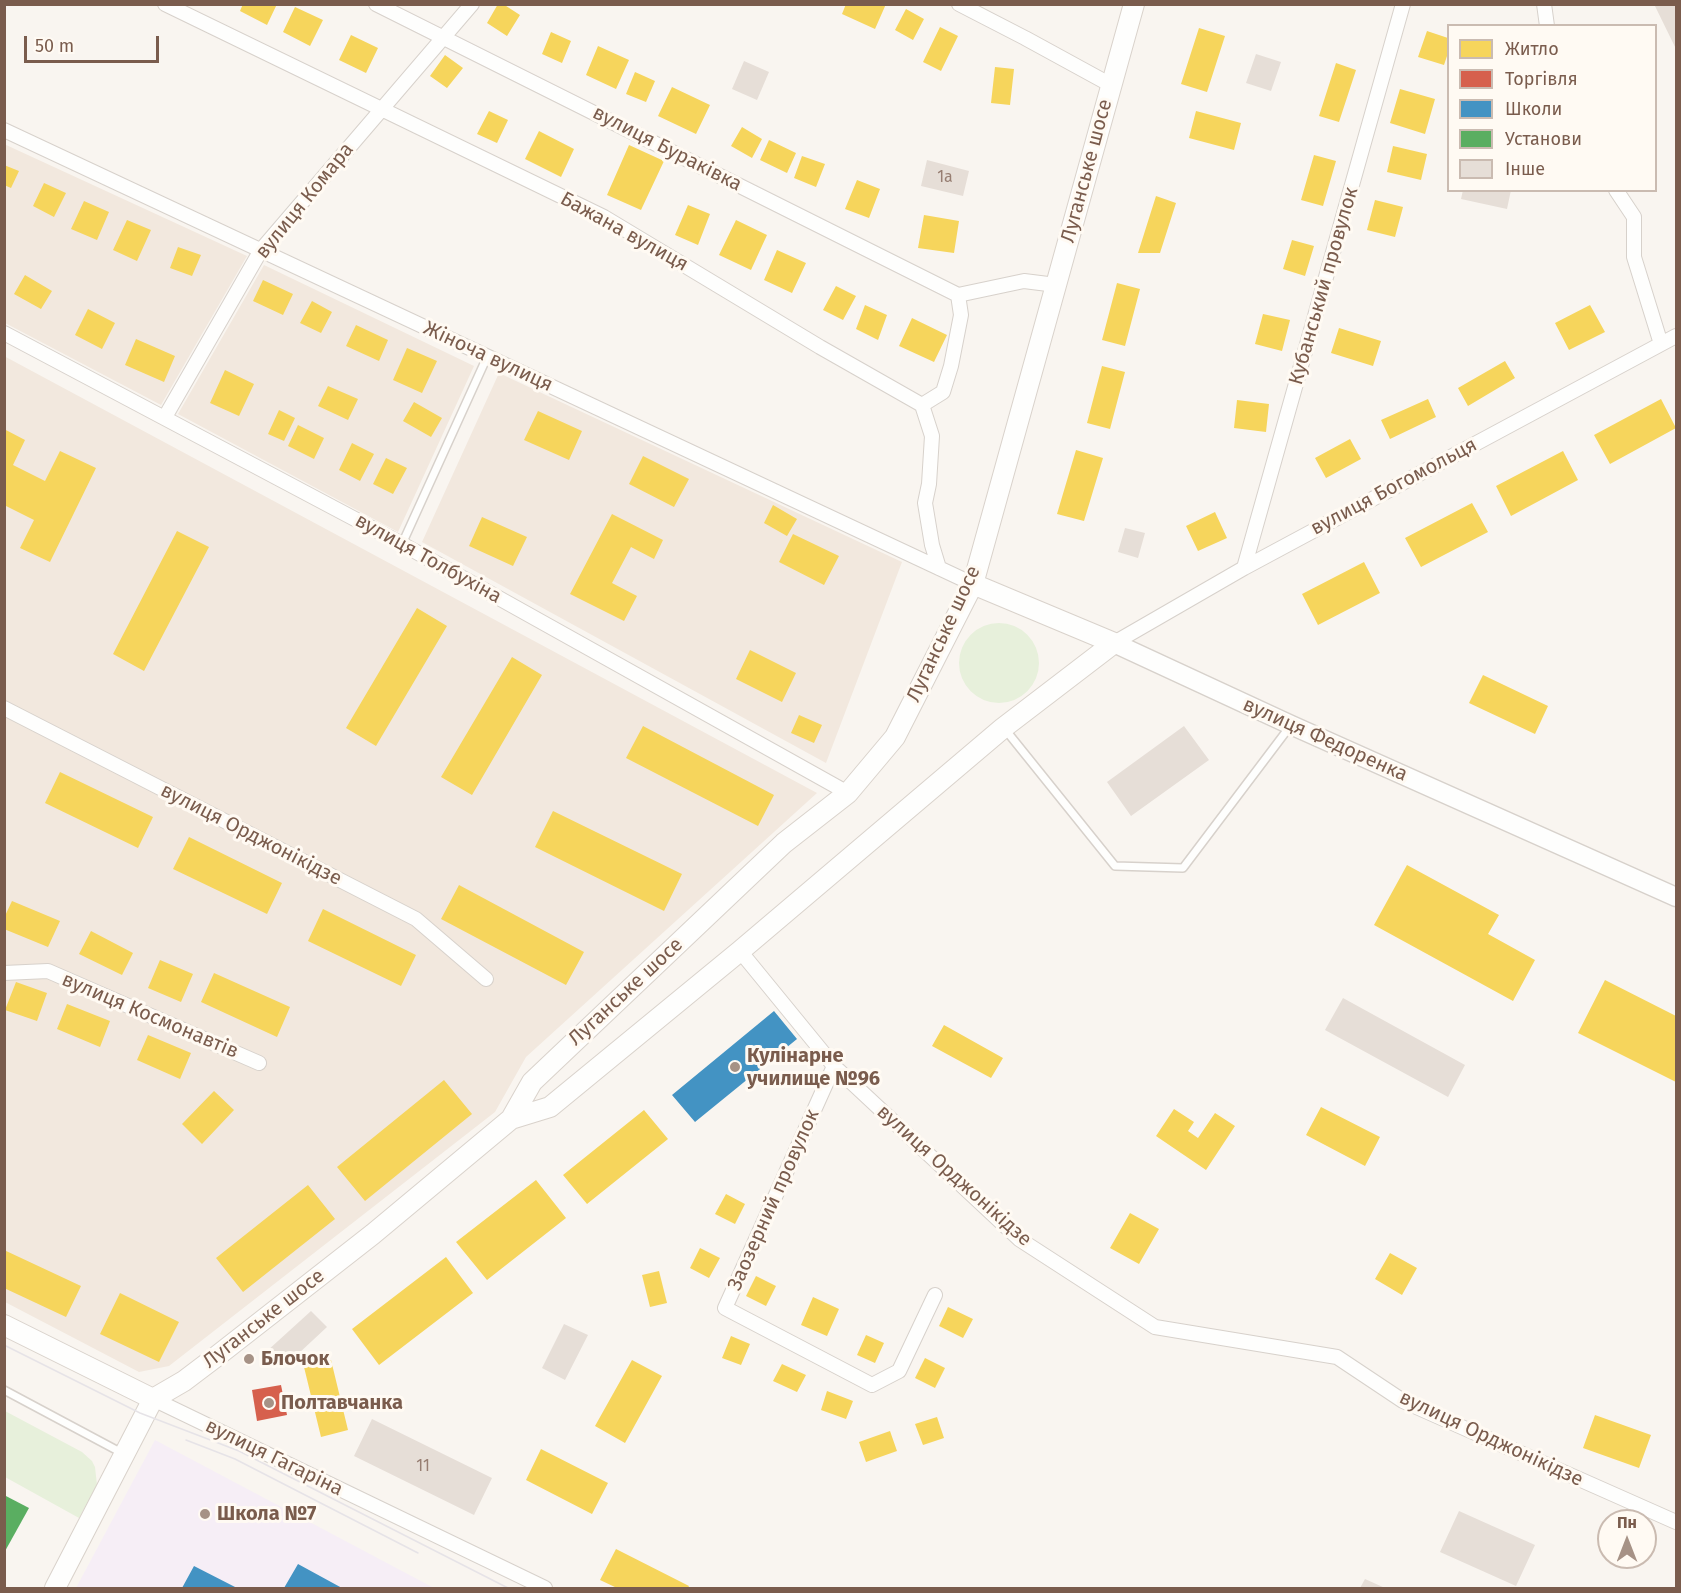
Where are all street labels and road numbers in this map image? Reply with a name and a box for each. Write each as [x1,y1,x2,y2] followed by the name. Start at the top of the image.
[1056,97,1118,245] street label: Луганське шосе
[588,101,746,197] street label: вулиця Бураківка
[251,138,359,264] street label: вулиця Комара
[1284,184,1364,388] street label: Кубанський провулок
[556,187,692,277] street label: Бажана вулиця
[420,317,556,397] street label: Жіноча вулиця
[1307,433,1481,541] street label: вулиця Богомольця
[351,509,505,609] street label: вулиця Толбухіна
[902,562,986,706] street label: Луганське шосе
[1239,693,1411,787] street label: вулиця Федоренка
[156,779,346,891] street label: вулиця Орджонікідзе
[564,933,688,1051] street label: Луганське шосе
[58,968,242,1064] street label: вулиця Космонавтів
[872,1100,1036,1252] street label: вулиця Орджонікідзе
[723,1106,825,1294] street label: Заозерний провулок
[199,1264,329,1374] street label: Луганське шосе
[1395,1386,1587,1492] street label: вулиця Орджонікідзе
[201,1414,347,1502] street label: вулиця Гагаріна

